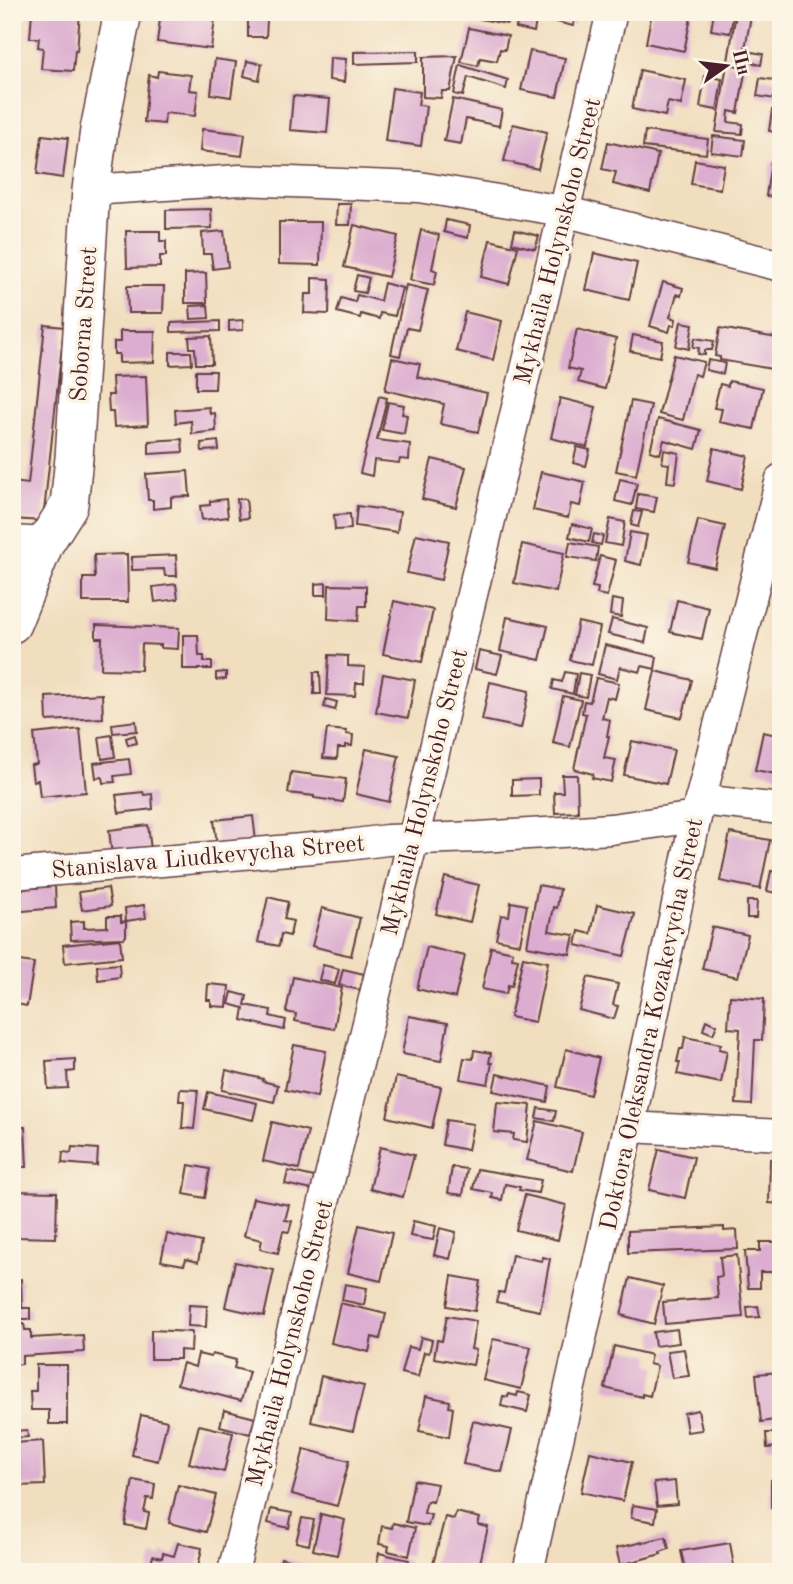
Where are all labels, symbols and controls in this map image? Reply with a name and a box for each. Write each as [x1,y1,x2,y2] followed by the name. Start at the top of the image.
[692,32,762,102] north arrow
[728,47,752,77] text: Пн
[512,96,606,387] street label: Mykhaila Holynskoho Street
[68,246,102,403] street label: Soborna Street
[379,647,473,938] street label: Mykhaila Holynskoho Street
[597,816,708,1233] street label: Doktora Oleksandra Kozakevycha Street
[50,832,366,884] street label: Stanislava Liudkevycha Street
[244,1198,338,1489] street label: Mykhaila Holynskoho Street

